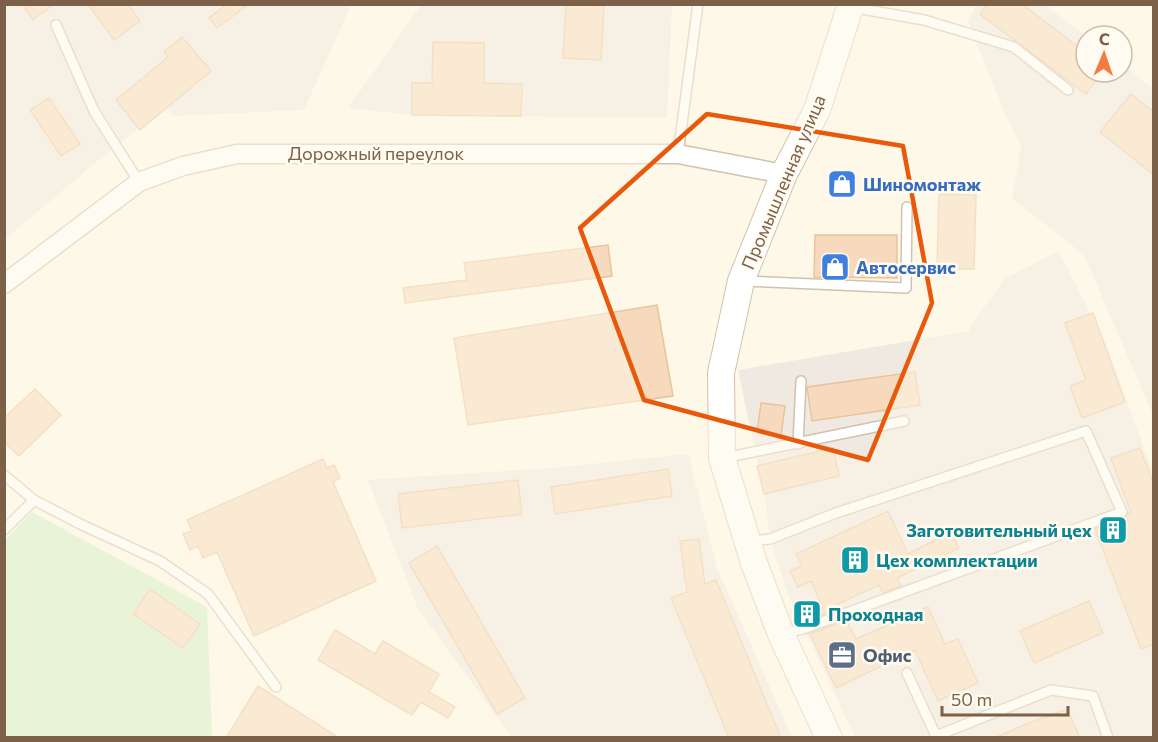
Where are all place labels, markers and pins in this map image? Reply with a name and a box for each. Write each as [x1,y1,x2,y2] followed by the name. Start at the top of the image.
[826,168,858,200] shop icon: Шиномонтаж
[863,173,982,195] place label: Шиномонтаж
[819,251,851,283] shop icon: Автосервис
[856,256,956,278] place label: Автосервис
[1097,514,1129,546] building icon: Заготовительный цех
[906,519,1092,541] place label: Заготовительный цех
[839,544,871,576] building icon: Цех комплектации
[876,549,1038,571] place label: Цех комплектации
[791,598,823,630] building icon: Проходная
[828,603,924,625] place label: Проходная
[826,639,858,671] office icon: Офис
[863,644,912,666] place label: Офис

